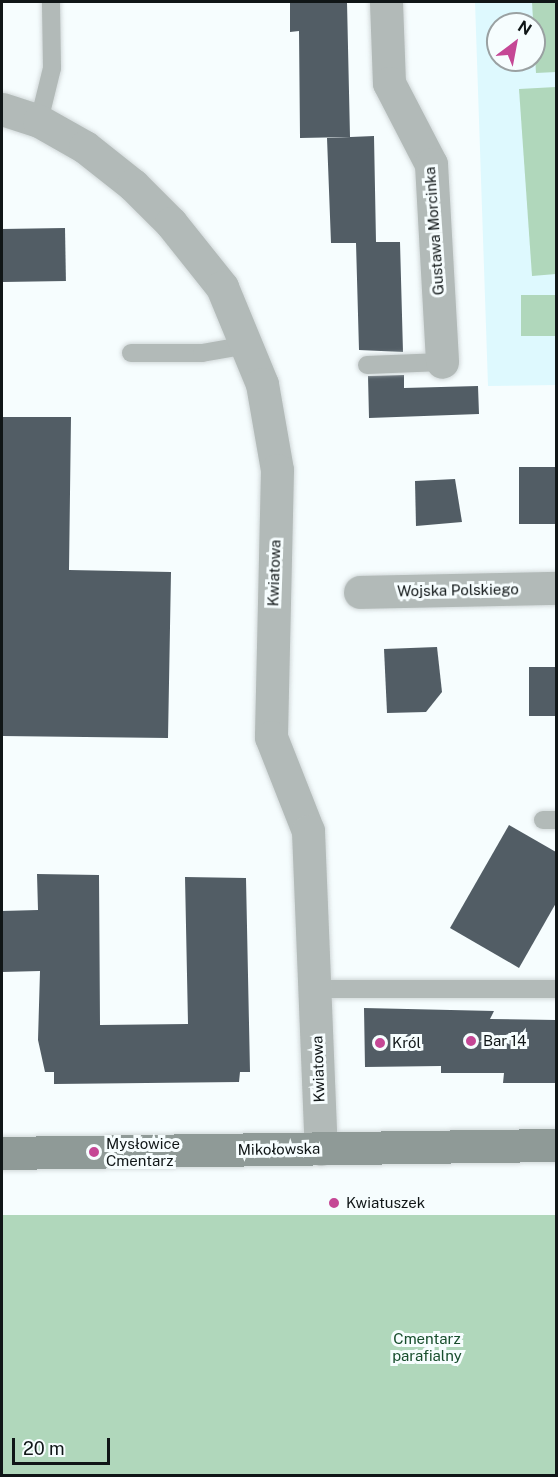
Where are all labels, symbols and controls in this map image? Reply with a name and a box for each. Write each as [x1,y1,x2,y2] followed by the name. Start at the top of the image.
[486,12,546,72] north arrow
[514,17,535,39] text: N
[421,166,447,296] street label: Gustawa Morcinka
[264,539,284,607] street label: Kwiatowa
[397,580,519,600] street label: Wojska Polskiego
[483,1032,526,1050] place label: Bar 14
[392,1034,421,1052] place label: Król
[464,1034,478,1048] marker: Bar 14
[308,1035,328,1103] street label: Kwiatowa
[373,1036,387,1050] marker: Król
[106,1134,180,1169] place label: Mysłowice Cmentarz
[238,1139,320,1159] street label: Mikołowska
[87,1145,101,1159] marker: Mysłowice Cmentarz
[346,1194,425,1212] place label: Kwiatuszek
[327,1196,341,1210] marker: Kwiatuszek
[392,1329,462,1364] park label: Cmentarz parafialny
[15,1426,112,1464] scale bar
[23,1438,65,1459] text: 20 m

